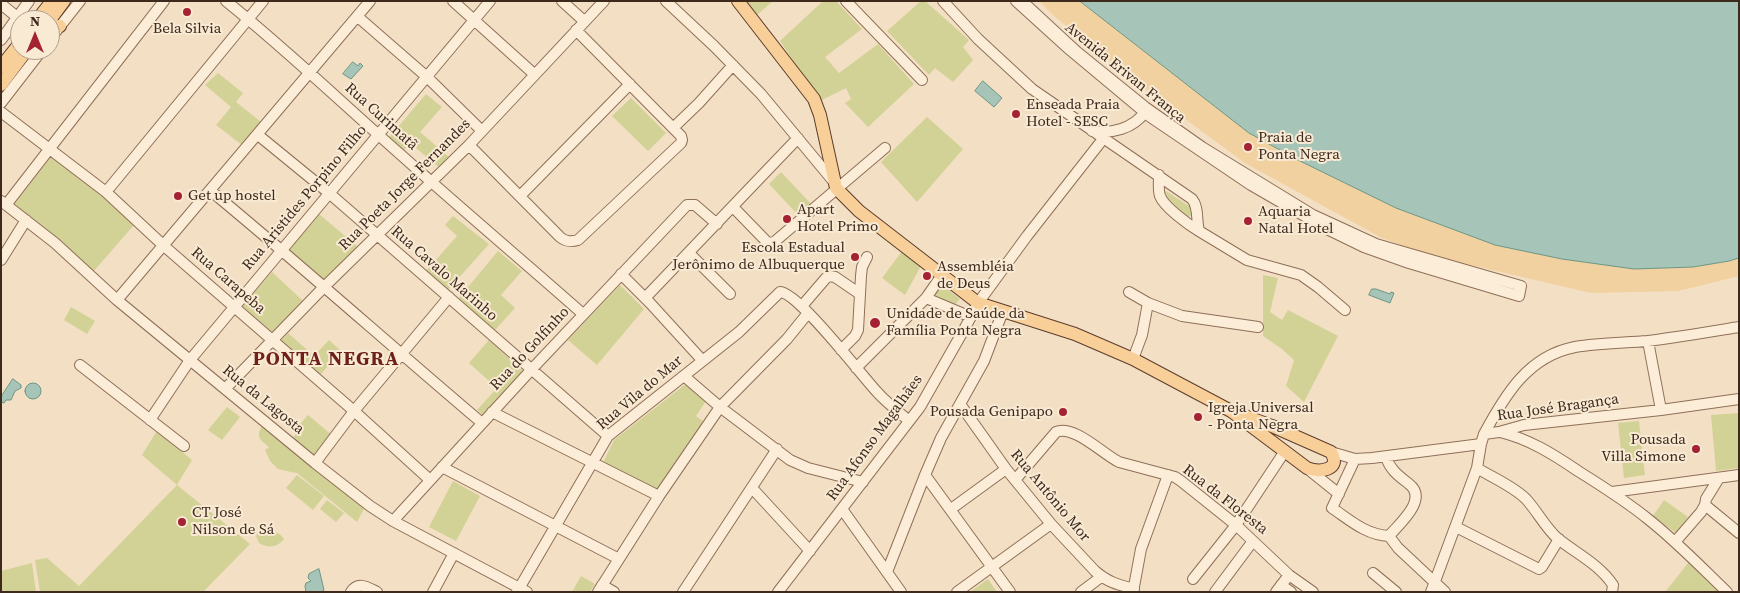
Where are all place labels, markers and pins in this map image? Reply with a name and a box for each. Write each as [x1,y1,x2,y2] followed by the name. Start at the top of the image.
[181,6,193,18] marker: Bela Silvia
[153,20,221,38] place label: Bela Silvia
[1026,96,1120,131] place label: Enseada Praia Hotel - SESC
[1010,108,1022,120] marker: Enseada Praia Hotel - SESC
[1258,129,1340,164] place label: Praia de Ponta Negra
[1242,141,1254,153] marker: Praia de Ponta Negra
[188,187,276,205] place label: Get up hostel
[172,190,184,202] marker: Get up hostel
[797,201,878,236] place label: Apart Hotel Primo
[1258,203,1333,238] place label: Aquaria Natal Hotel
[781,213,793,225] marker: Apart Hotel Primo
[1242,215,1254,227] marker: Aquaria Natal Hotel
[672,239,845,274] place label: Escola Estadual Jerônimo de Albuquerque
[849,251,861,263] marker: Escola Estadual Jerônimo de Albuquerque
[937,258,1014,293] place label: Assembléia de Deus
[921,270,933,282] marker: Assembléia de Deus
[886,305,1025,340] place label: Unidade de Saúde da Família Ponta Negra
[868,316,882,330] marker: Unidade de Saúde da Família Ponta Negra
[1208,399,1314,434] place label: Igreja Universal - Ponta Negra
[930,403,1053,421] place label: Pousada Genipapo
[1057,406,1069,418] marker: Pousada Genipapo
[1192,411,1204,423] marker: Igreja Universal - Ponta Negra
[1601,431,1686,466] place label: Pousada Villa Simone
[1690,443,1702,455] marker: Pousada Villa Simone
[192,504,274,539] place label: CT José Nilson de Sá
[176,516,188,528] marker: CT José Nilson de Sá

